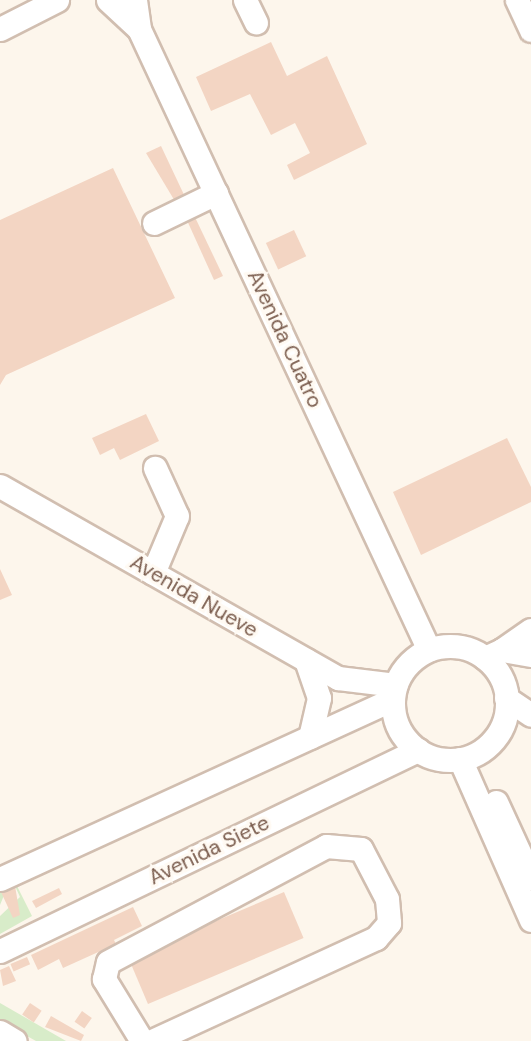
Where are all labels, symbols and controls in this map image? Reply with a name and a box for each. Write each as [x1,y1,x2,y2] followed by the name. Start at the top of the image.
[242,266,328,412] street label: Avenida Cuatro
[126,549,262,643] street label: Avenida Nueve
[144,810,274,890] street label: Avenida Siete

